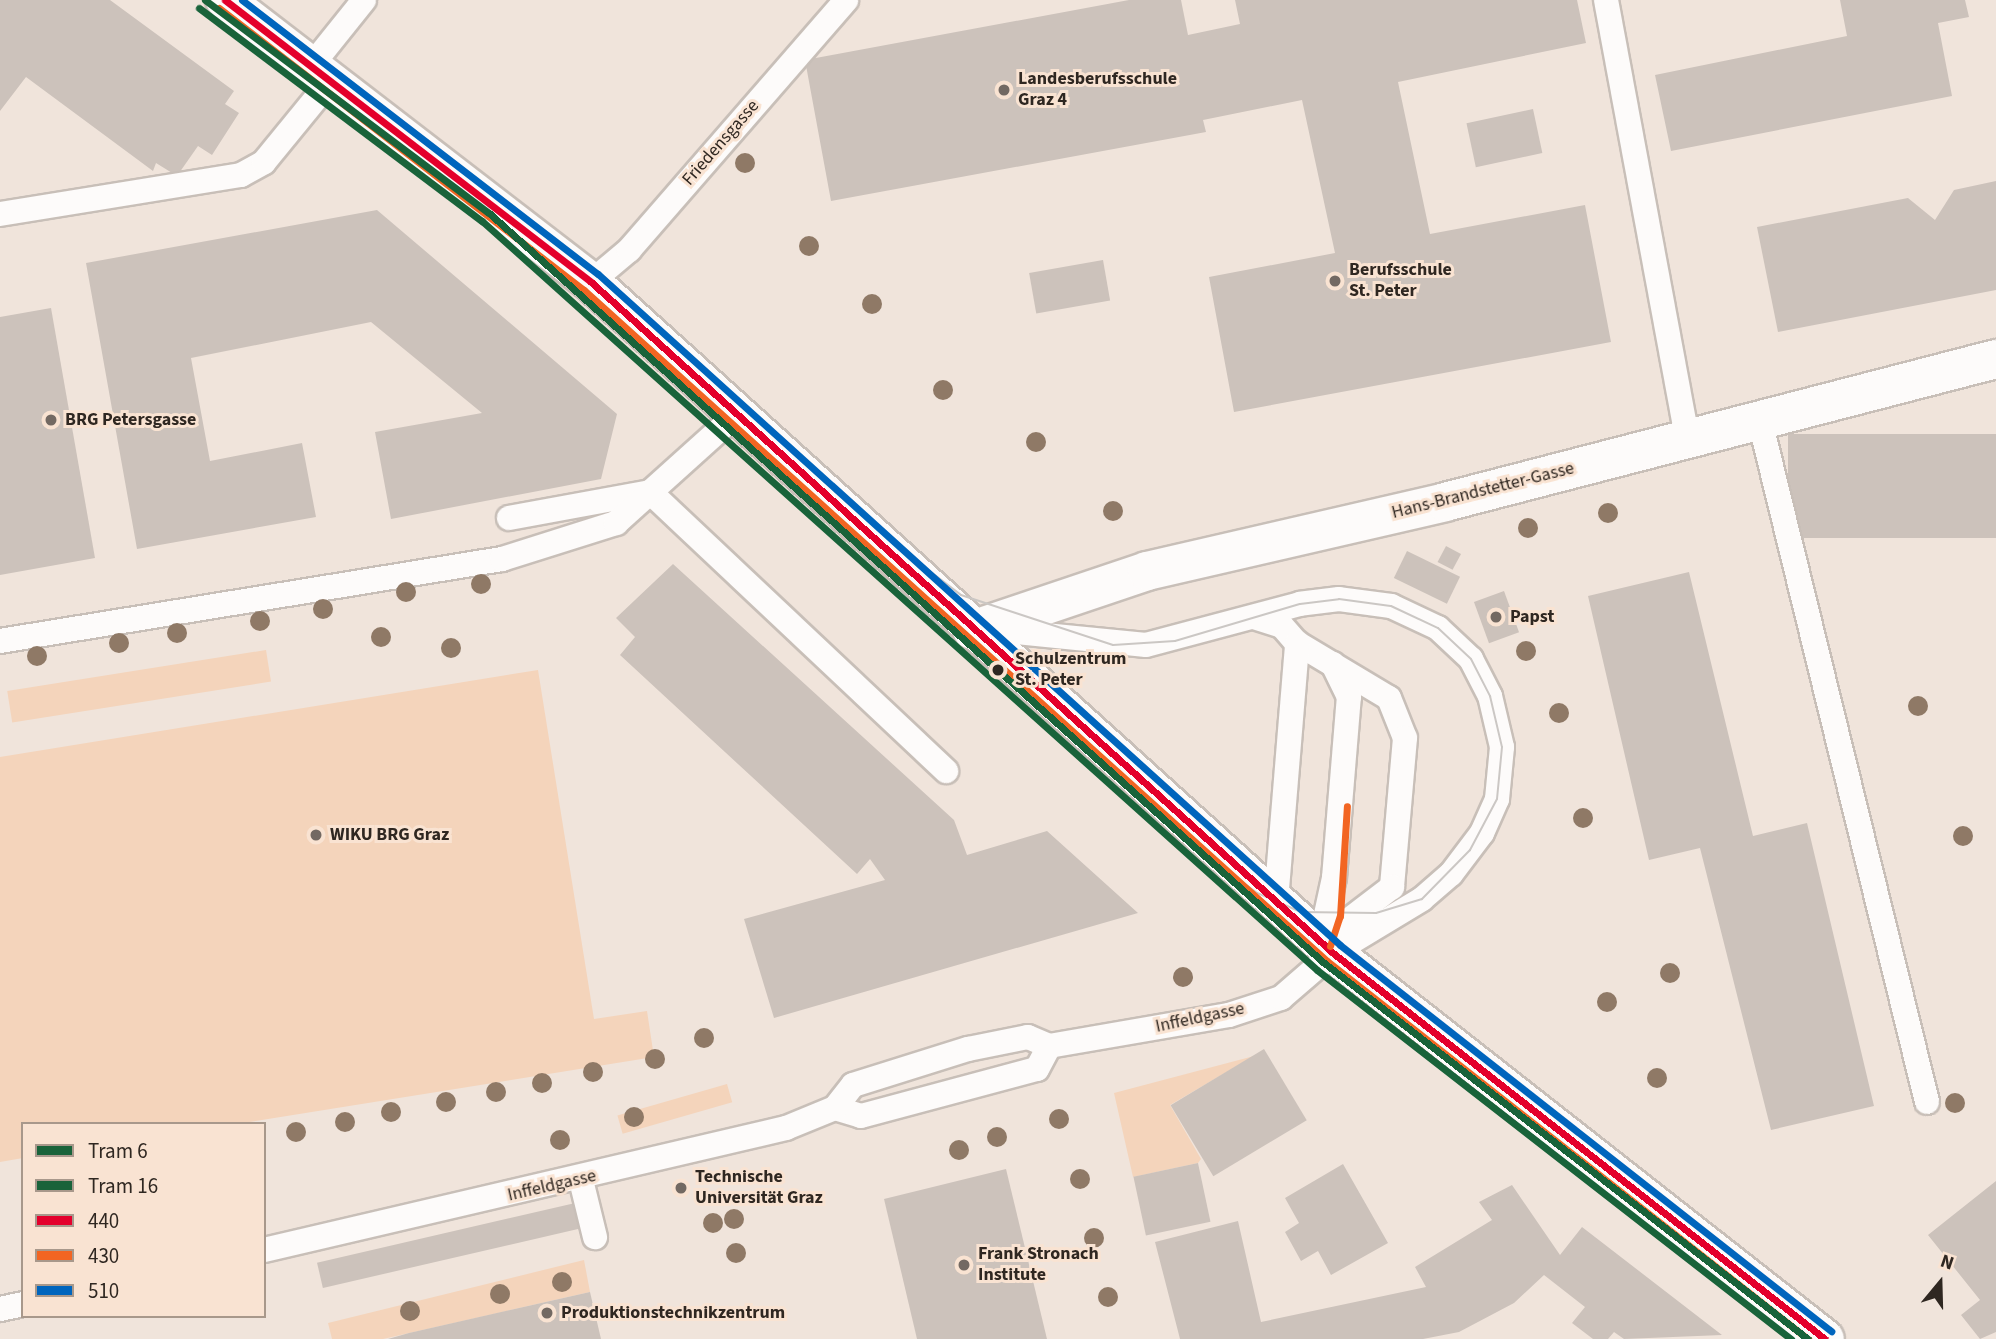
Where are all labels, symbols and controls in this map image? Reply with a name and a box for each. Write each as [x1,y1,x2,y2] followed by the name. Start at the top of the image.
[1018,69,1177,112] place label: Landesberufsschule Graz 4
[996,82,1012,98] marker: Landesberufsschule Graz 4
[678,96,764,190] street label: Friedensgasse
[1349,260,1452,302] place label: Berufsschule St. Peter
[1327,273,1343,289] marker: Berufsschule St. Peter
[65,409,196,431] place label: BRG Petersgasse
[43,412,59,428] marker: BRG Petersgasse
[1390,458,1576,524] street label: Hans-Brandstetter-Gasse
[1510,606,1554,628] place label: Papst
[1488,609,1504,625] marker: Papst
[1015,649,1127,692] place label: Schulzentrum St. Peter
[987,659,1009,681] marker: Schulzentrum St. Peter
[330,824,449,846] place label: WIKU BRG Graz
[308,827,324,843] marker: WIKU BRG Graz
[1154,998,1246,1038] street label: Inffeldgasse
[21,1122,266,1318] legend
[88,1136,148,1166] text: Tram 6
[506,1165,598,1207] street label: Inffeldgasse
[695,1167,823,1210] place label: Technische Universität Graz
[88,1171,158,1201] text: Tram 16
[673,1180,689,1196] marker: Technische Universität Graz
[88,1206,119,1236] text: 440
[88,1241,119,1271] text: 430
[978,1244,1099,1286] place label: Frank Stronach Institute
[1905,1248,1975,1318] north arrow
[1937,1248,1957,1277] text: N
[956,1257,972,1273] marker: Frank Stronach Institute
[88,1276,119,1306] text: 510
[561,1302,785,1324] place label: Produktionstechnikzentrum
[539,1305,555,1321] marker: Produktionstechnikzentrum

